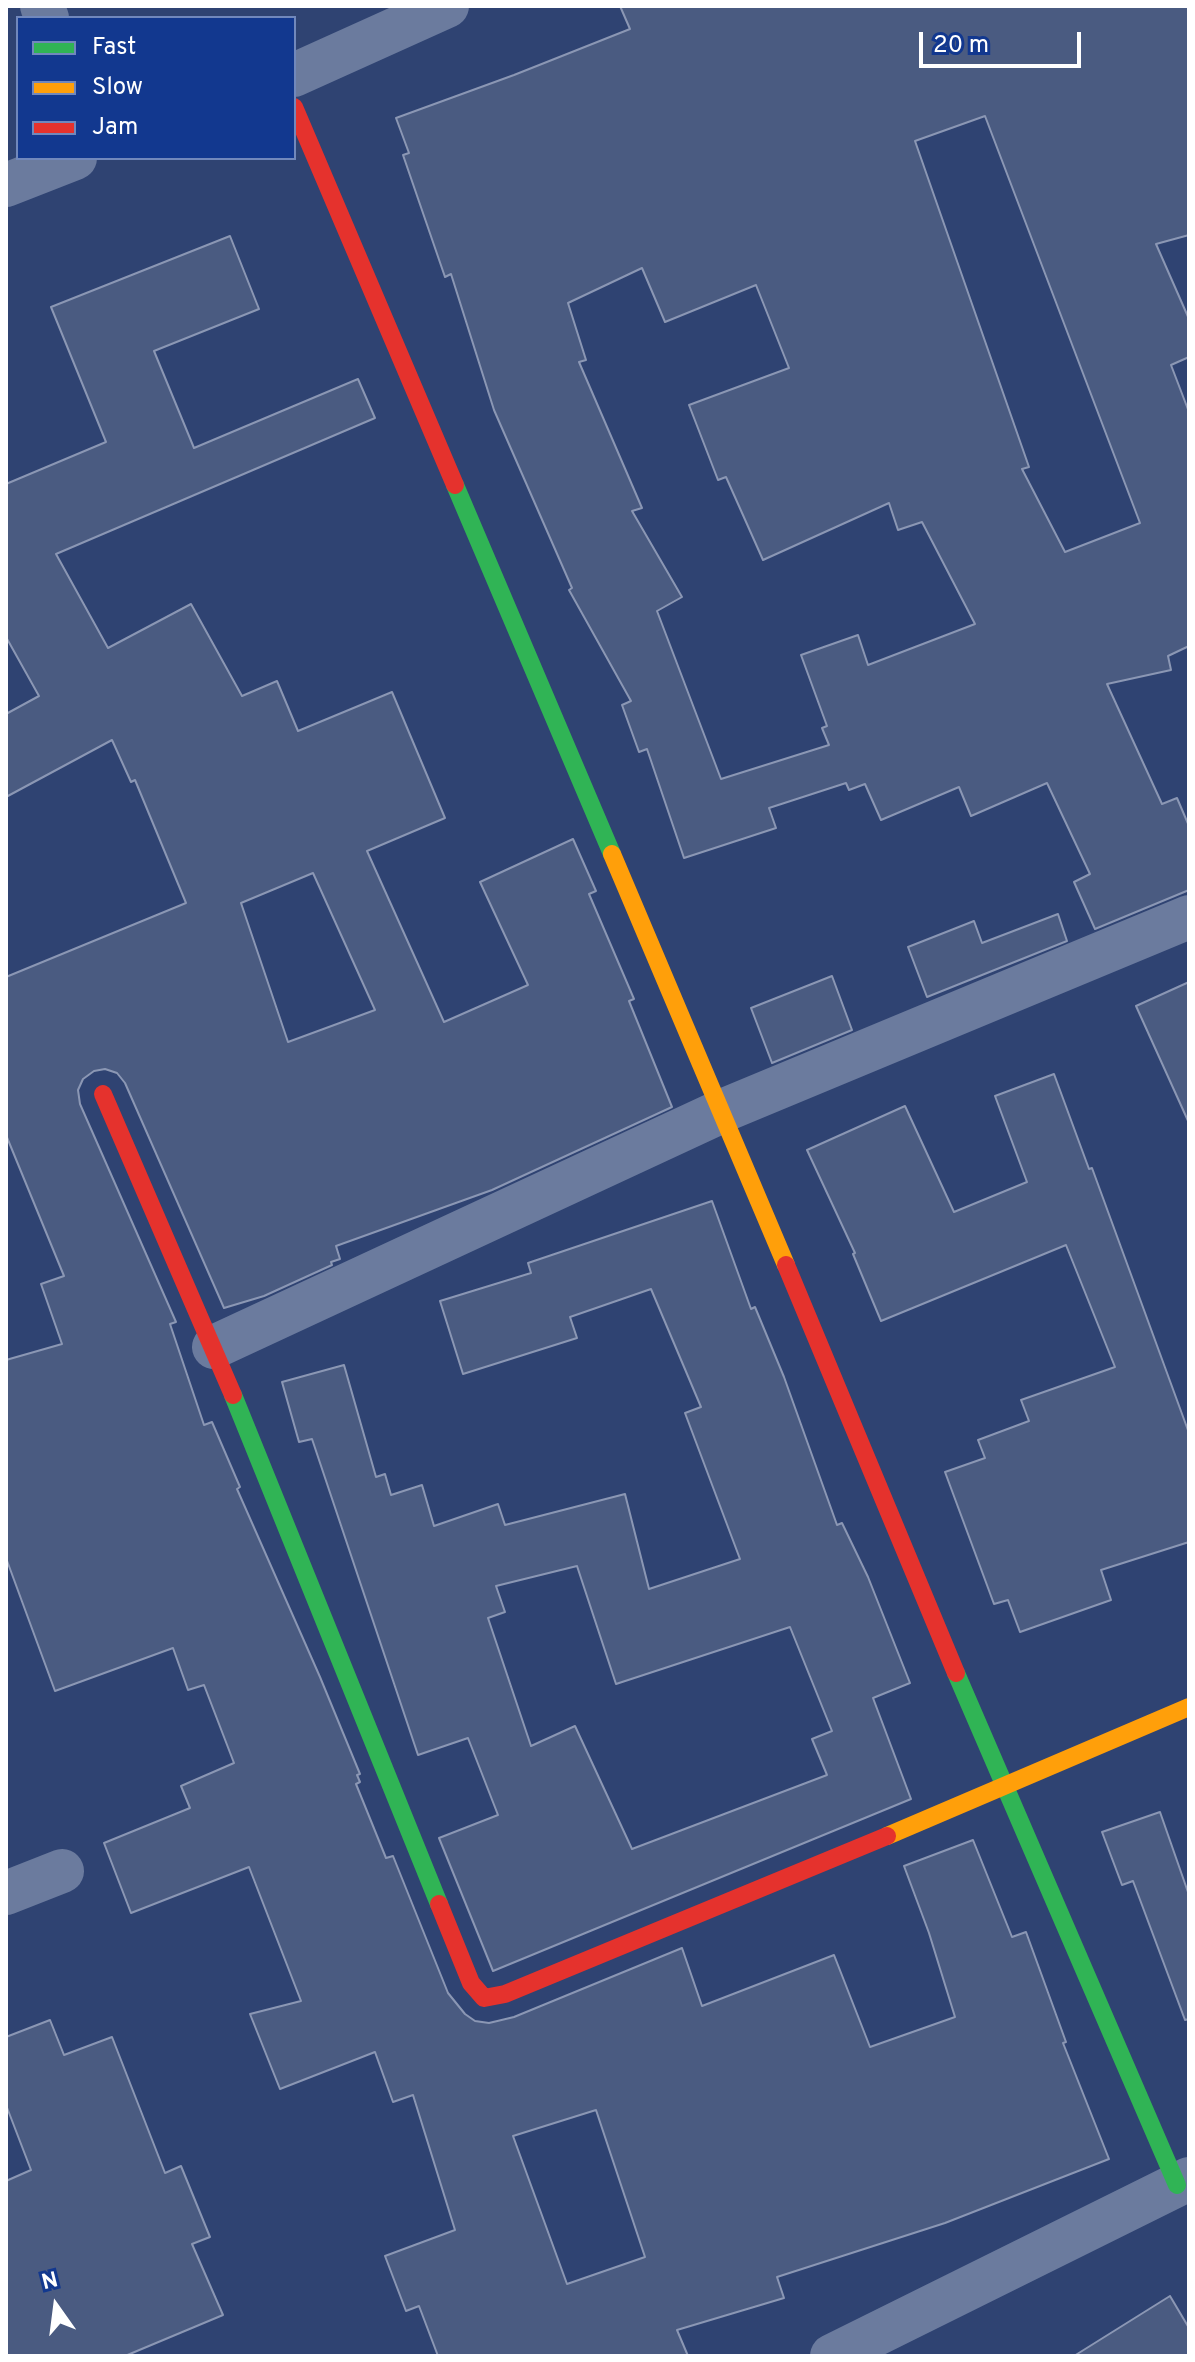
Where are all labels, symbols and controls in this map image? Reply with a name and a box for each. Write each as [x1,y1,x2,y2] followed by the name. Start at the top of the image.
[16,16,296,160] legend
[923,16,1085,66] scale bar
[933,31,989,61] text: 20 m
[92,33,136,63] text: Fast
[92,73,143,103] text: Slow
[92,113,138,143] text: Jam
[16,2266,96,2346] north arrow
[39,2267,61,2297] text: N

